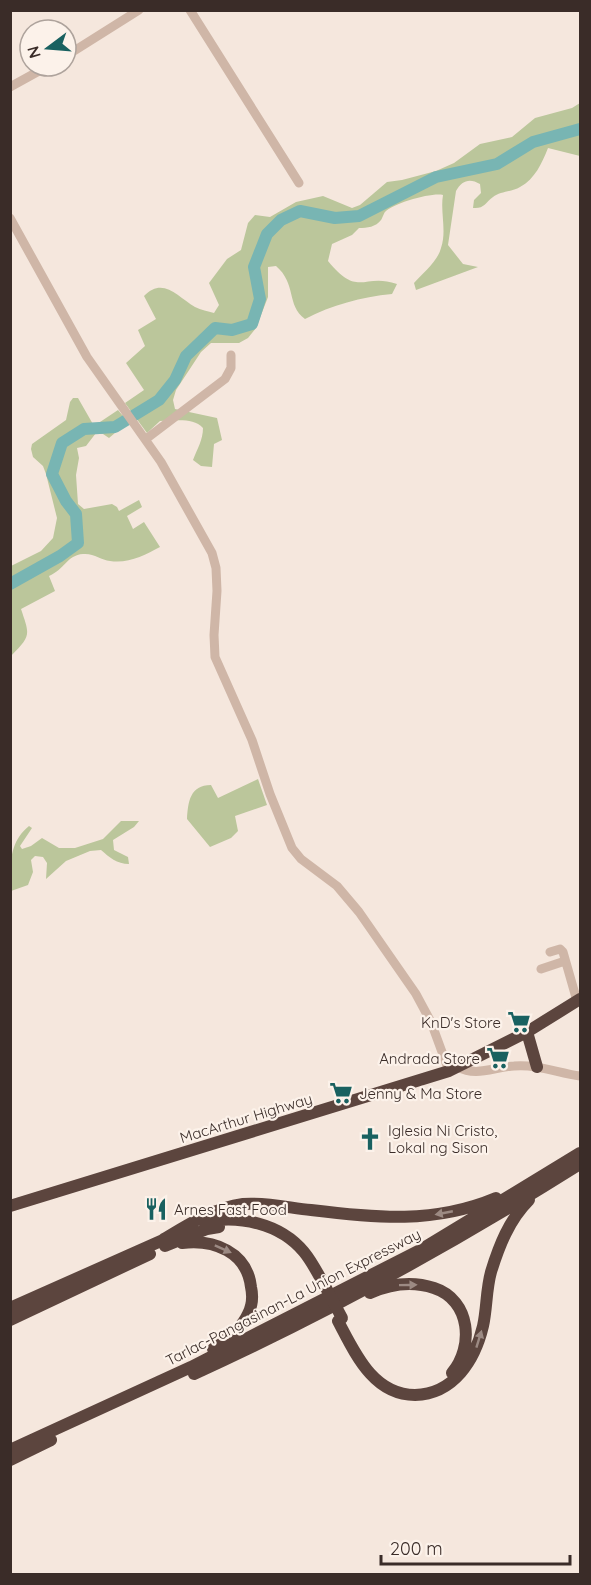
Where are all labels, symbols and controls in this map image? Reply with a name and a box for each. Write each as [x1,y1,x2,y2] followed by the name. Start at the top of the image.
[18,18,78,78] north arrow
[22,44,45,61] text: N
[506,1009,532,1035] supermarket icon: KnD's Store
[421,1013,501,1032] place label: KnD's Store
[485,1045,511,1071] supermarket icon: Andrada Store
[379,1049,480,1068] place label: Andrada Store
[328,1080,354,1106] supermarket icon: Jenny & Ma Store
[359,1084,482,1103] place label: Jenny & Ma Store
[177,1089,315,1147] street label: MacArthur Highway
[388,1121,497,1157] place label: Iglesia Ni Cristo, Lokal ng Sison
[357,1126,383,1152] church icon: Iglesia Ni Cristo, Lokal ng Sison
[143,1196,169,1222] restaurant icon: Arnes Fast Food
[174,1200,287,1219] place label: Arnes Fast Food
[434,1209,453,1218] one-way arrow
[162,1224,424,1370] street label: Tarlac-Pangasinan-La Union Expressway
[215,1244,232,1253] one-way arrow
[399,1280,418,1290] one-way arrow
[475,1330,484,1348] one-way arrow
[381,1528,570,1566] scale bar
[390,1537,443,1560] text: 200 m

